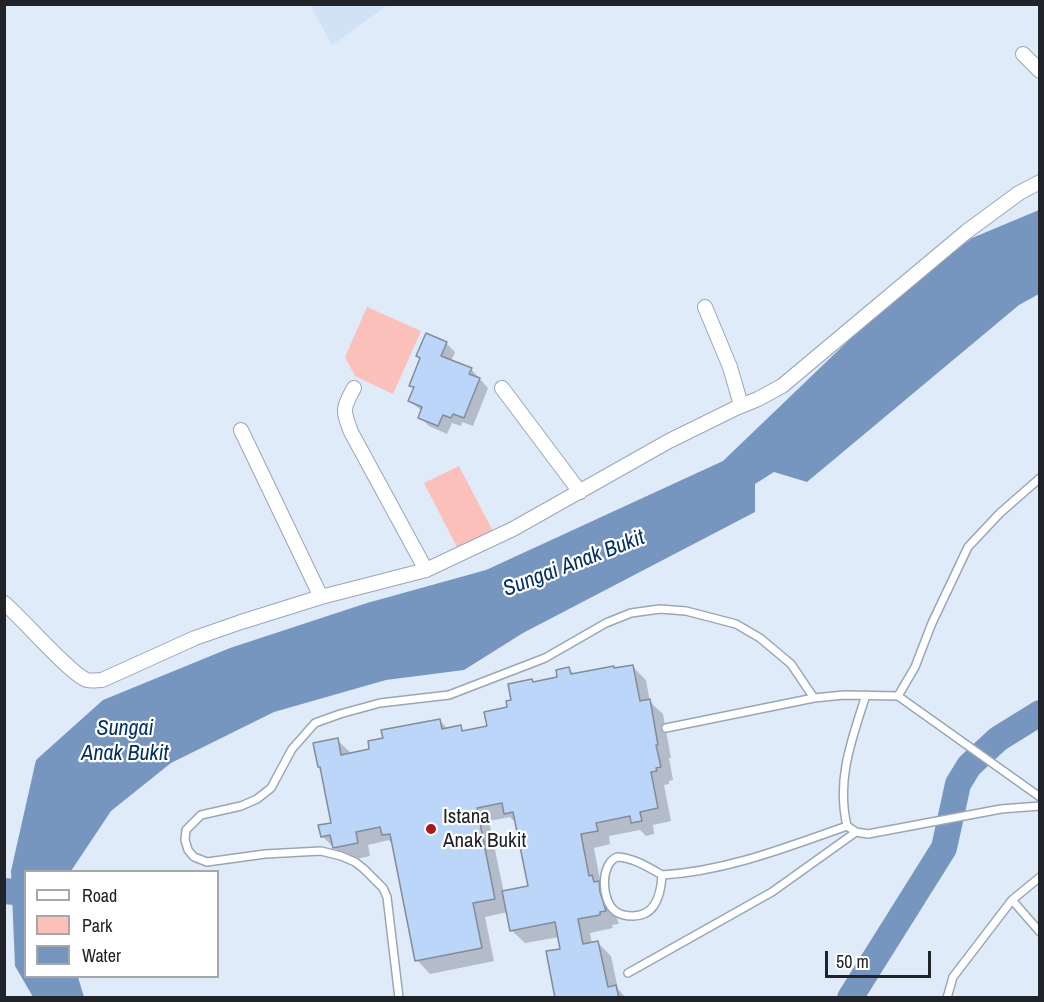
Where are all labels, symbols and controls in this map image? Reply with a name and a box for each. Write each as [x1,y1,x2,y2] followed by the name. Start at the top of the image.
[500,525,648,603] water label: Sungai Anak Bukit
[81,716,169,768] water label: Sungai Anak Bukit
[443,804,526,854] place label: Istana Anak Bukit
[424,822,438,836] marker: Istana Anak Bukit
[24,870,219,978] legend
[82,883,117,908] text: Road
[82,913,112,938] text: Park
[828,939,934,977] scale bar
[82,943,121,968] text: Water
[836,949,869,974] text: 50 m

